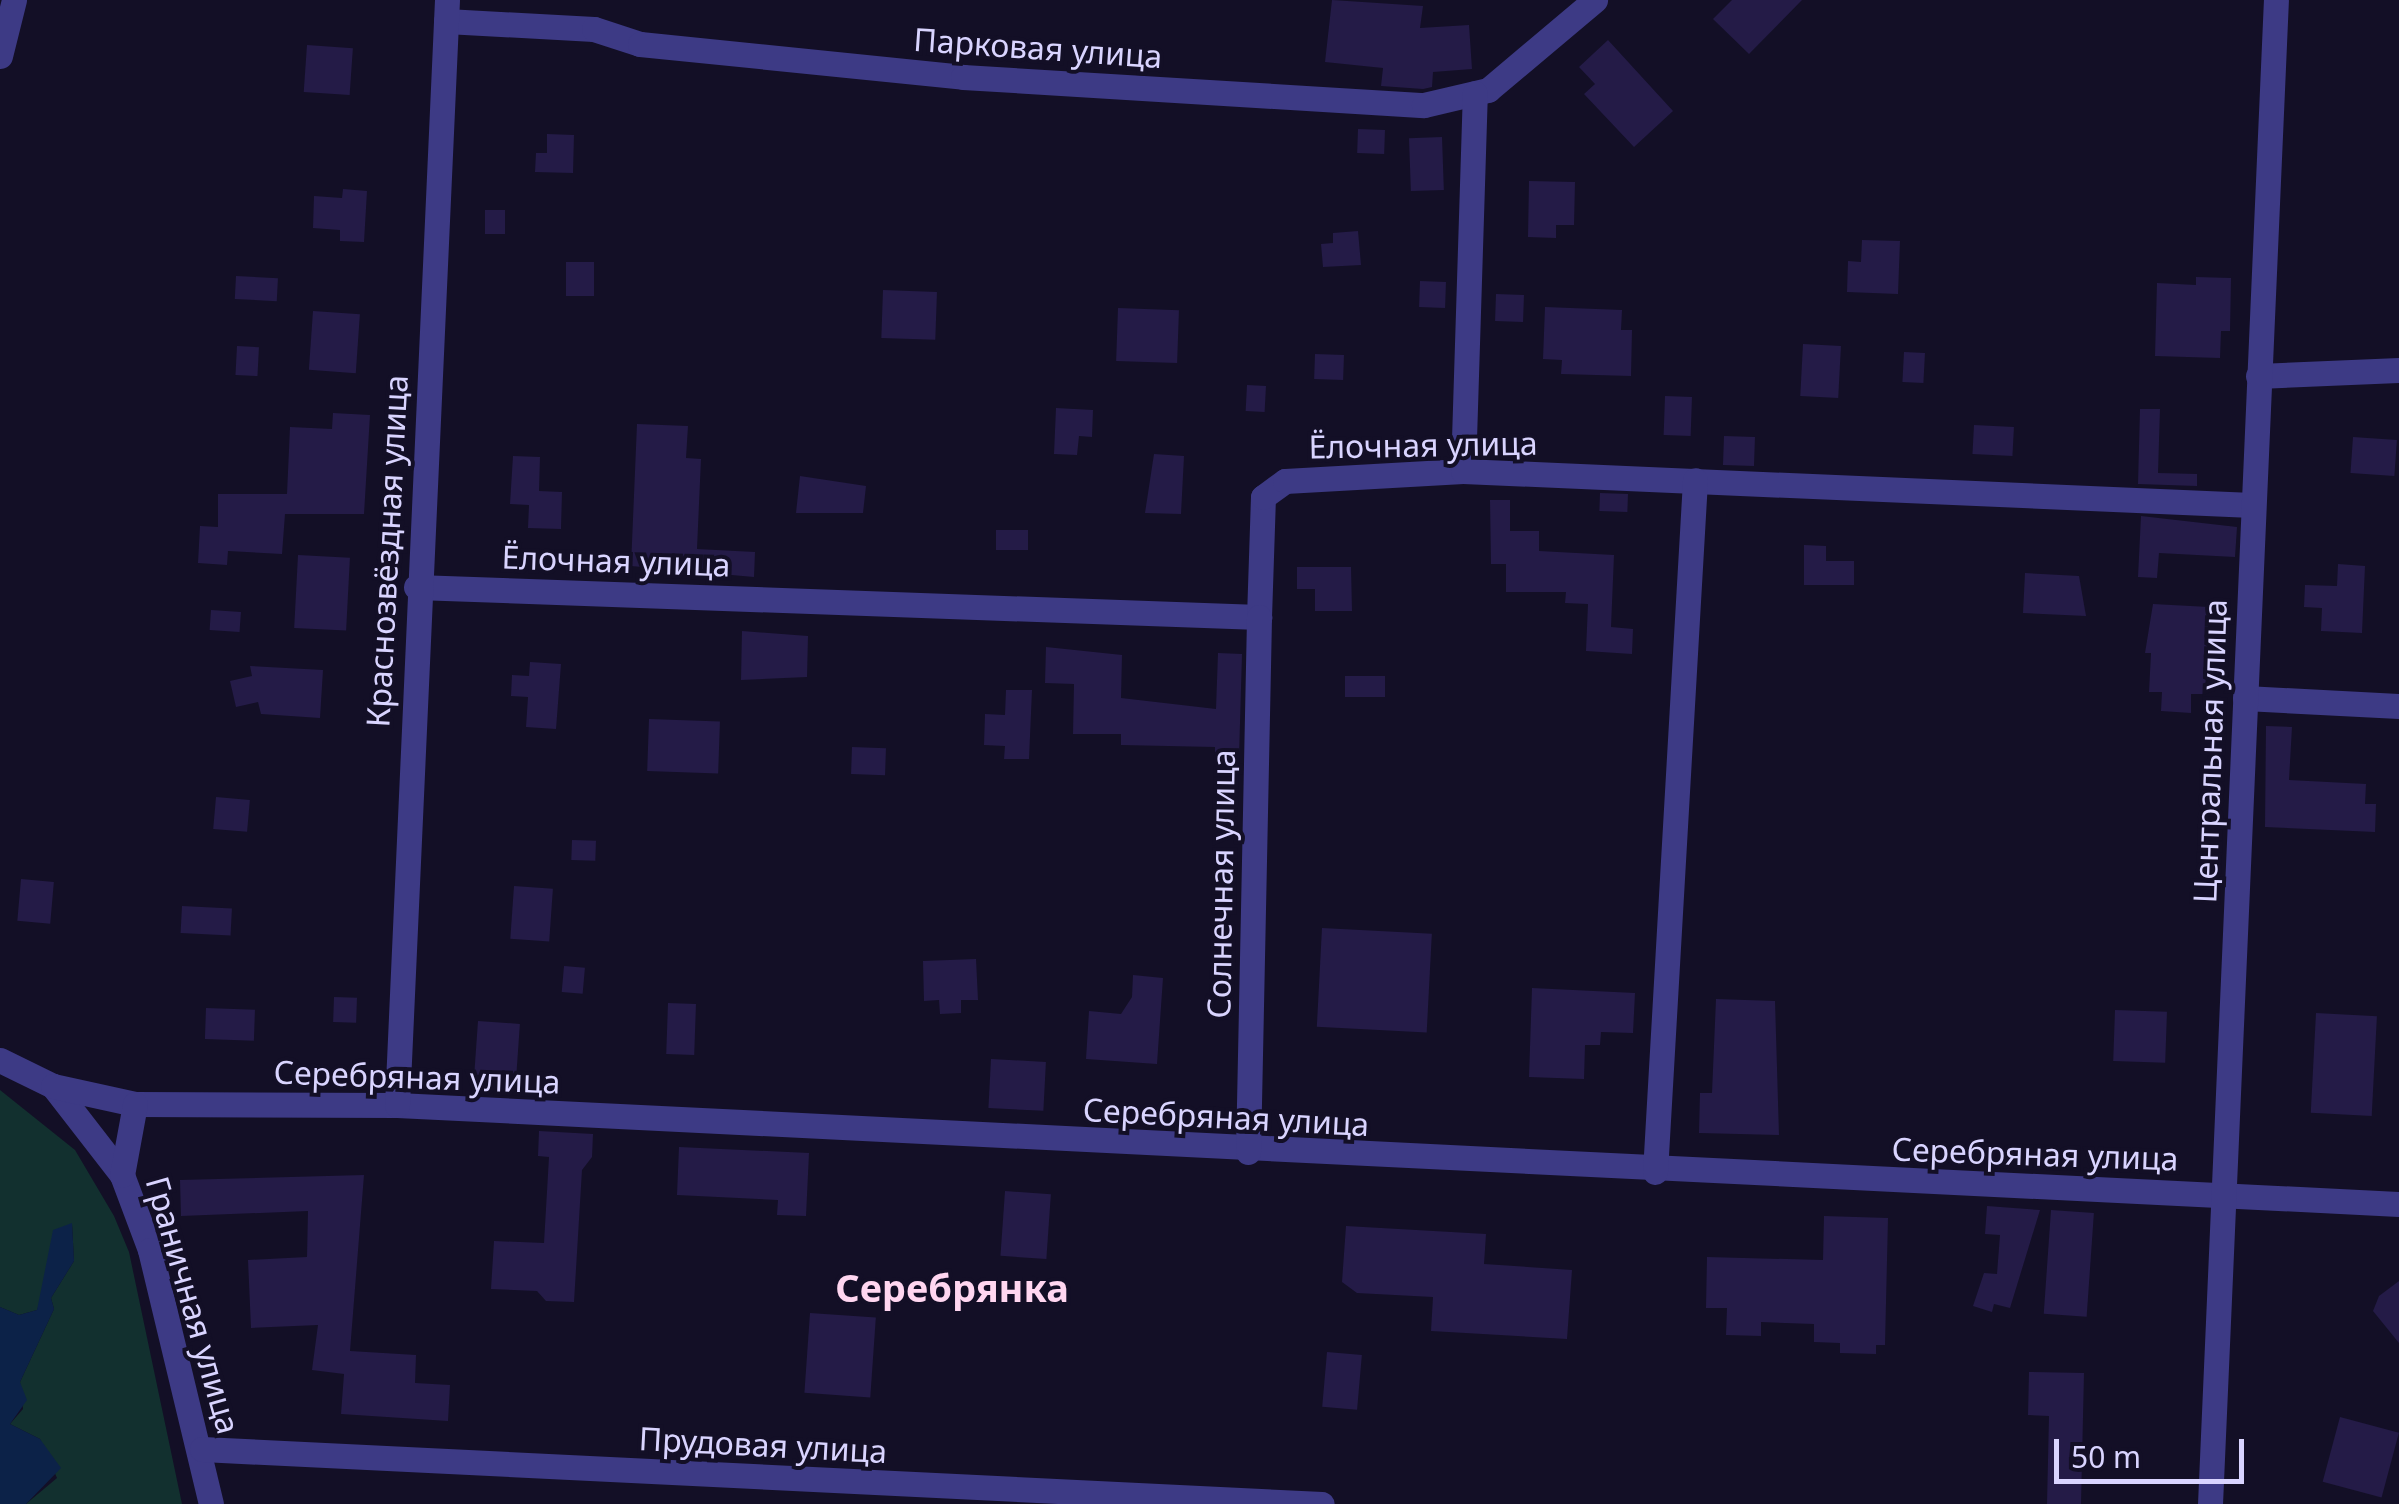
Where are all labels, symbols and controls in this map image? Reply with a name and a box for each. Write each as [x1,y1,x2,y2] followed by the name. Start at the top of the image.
[912,20,1164,76] street label: Парковая улица
[359,374,415,728] street label: Краснозвёздная улица
[1308,424,1538,466] street label: Ёлочная улица
[501,538,731,584] street label: Ёлочная улица
[2186,598,2234,904] street label: Центральная улица
[1199,749,1243,1019] street label: Солнечная улица
[273,1053,561,1101] street label: Серебряная улица
[1082,1090,1370,1144] street label: Серебряная улица
[1891,1130,2179,1178] street label: Серебряная улица
[138,1172,248,1438] street label: Граничная улица
[835,1265,1069,1311] district label: Серебрянка
[638,1419,888,1471] street label: Прудовая улица
[2059,1419,2249,1481] scale bar
[2071,1436,2141,1477] text: 50 m

